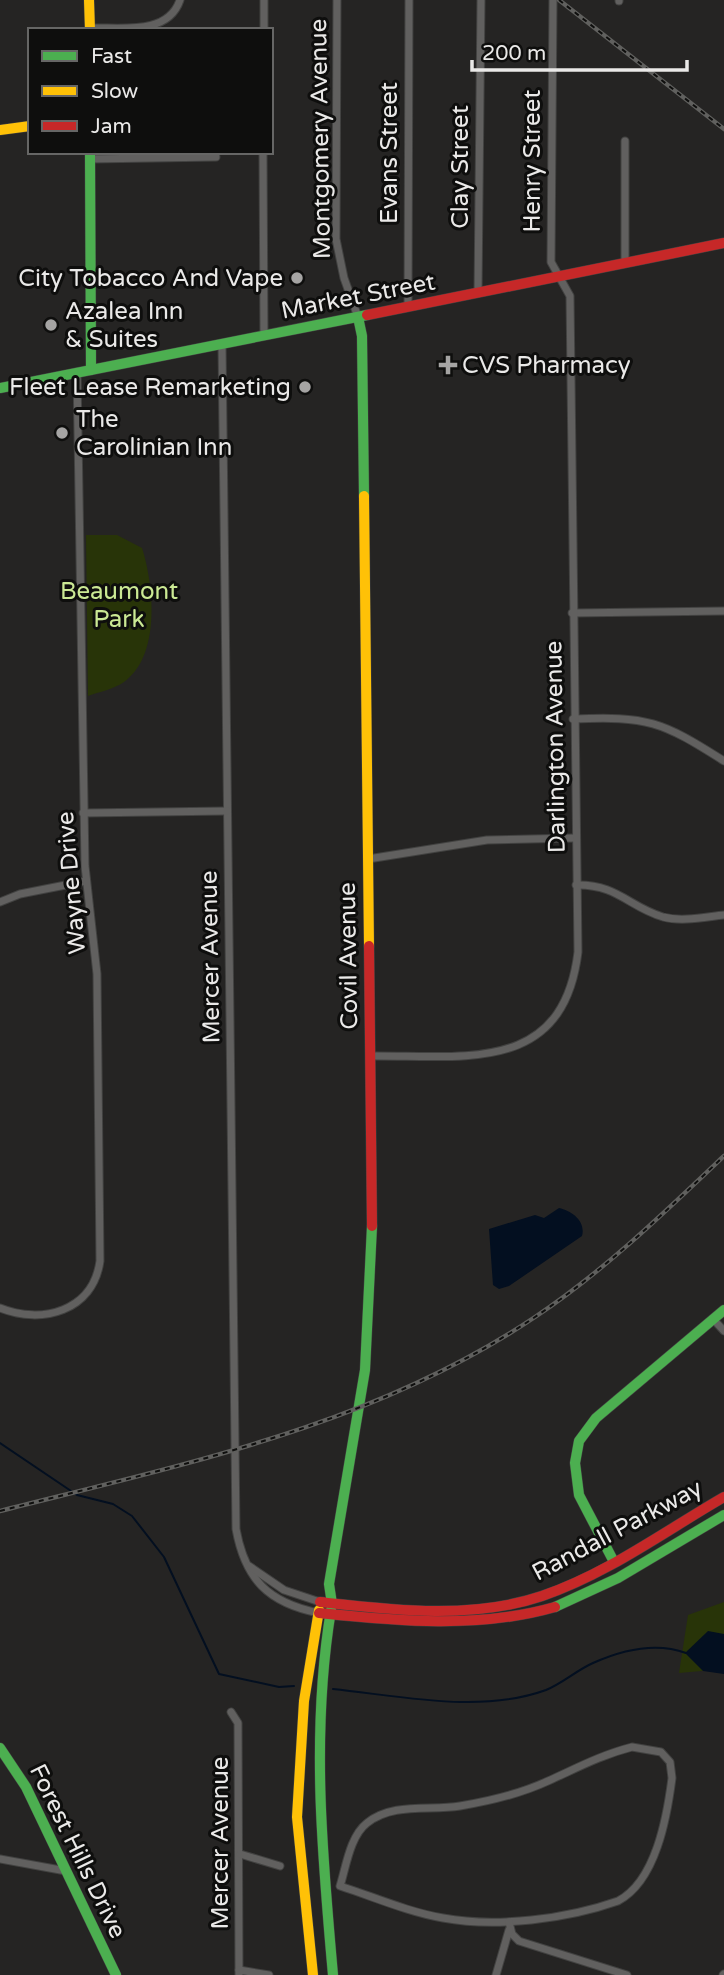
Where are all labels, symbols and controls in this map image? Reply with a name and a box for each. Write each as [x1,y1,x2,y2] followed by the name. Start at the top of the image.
[304,19,337,259] street label: Montgomery Avenue
[28,28,273,154] legend
[472,28,687,72] scale bar
[482,41,546,66] text: 200 m
[91,44,132,69] text: Fast
[91,79,139,104] text: Slow
[375,82,404,224] street label: Evans Street
[518,90,547,232] street label: Henry Street
[446,105,475,229] street label: Clay Street
[91,114,132,139] text: Jam
[18,264,283,293] place label: City Tobacco And Vape
[279,267,438,326] street label: Market Street
[289,270,305,286] marker: City Tobacco And Vape
[65,297,183,354] place label: Azalea Inn & Suites
[43,317,59,333] marker: Azalea Inn & Suites
[462,351,631,380] place label: CVS Pharmacy
[440,357,456,373] marker: CVS Pharmacy
[9,373,291,402] place label: Fleet Lease Remarketing
[297,379,313,395] marker: Fleet Lease Remarketing
[76,405,232,462] place label: The Carolinian Inn
[54,425,70,441] marker: The Carolinian Inn
[60,577,178,634] park label: Beaumont Park
[539,640,572,853] street label: Darlington Avenue
[51,810,92,955] street label: Wayne Drive
[194,870,227,1044] street label: Mercer Avenue
[333,882,364,1030] street label: Covil Avenue
[527,1473,707,1587] street label: Randall Parkway
[206,1757,235,1929] street label: Mercer Avenue
[23,1759,132,1943] street label: Forest Hills Drive

